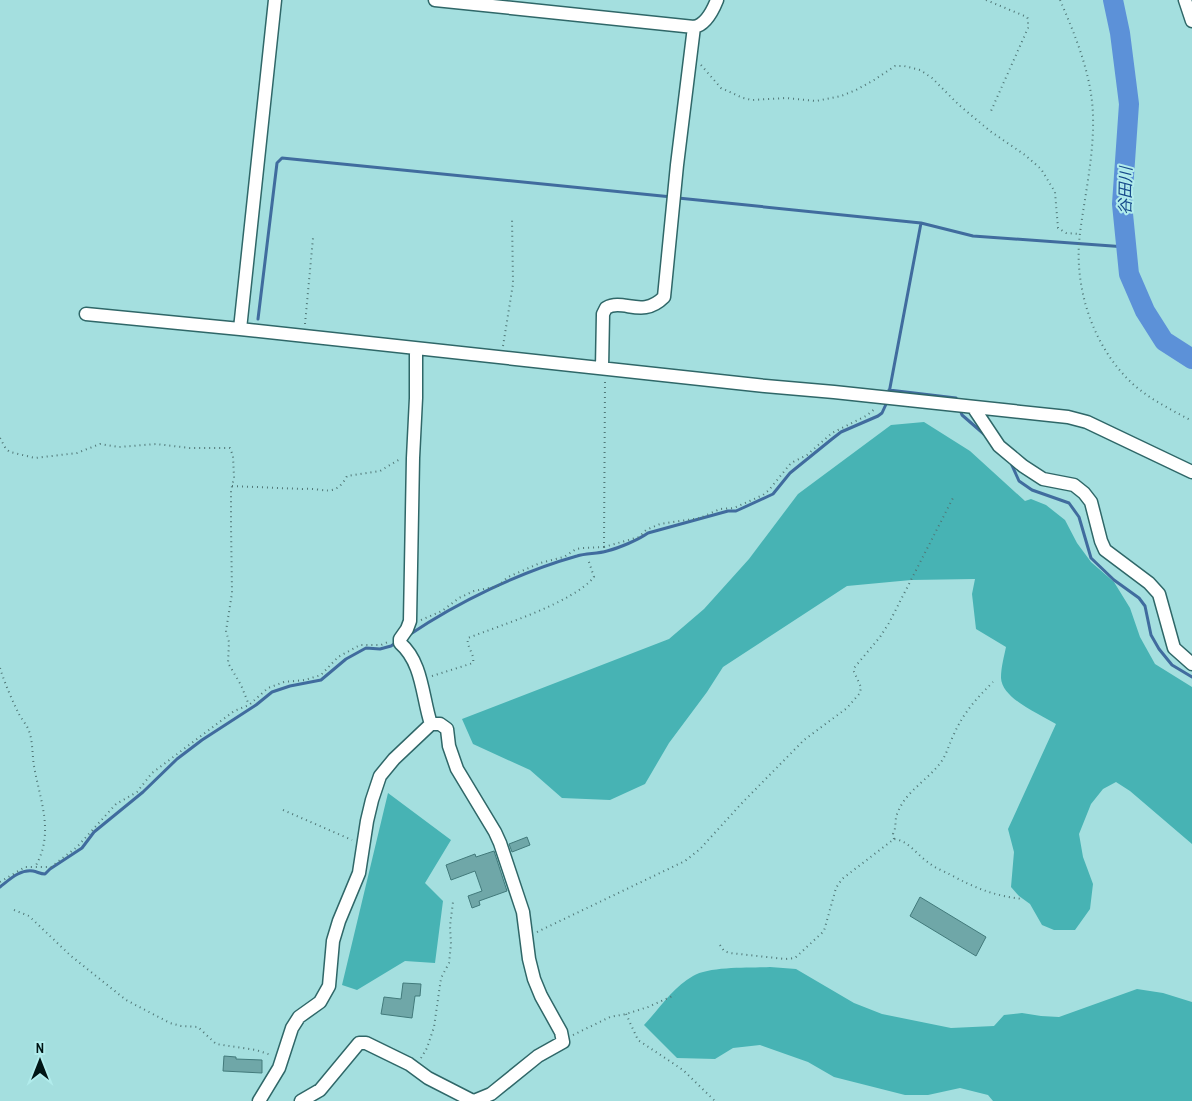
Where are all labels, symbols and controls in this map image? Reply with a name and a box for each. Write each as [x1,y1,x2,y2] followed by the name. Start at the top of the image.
[1114,165,1136,215] water label: 谷田川
[15,1036,65,1086] north arrow
[36,1039,44,1057] text: N

